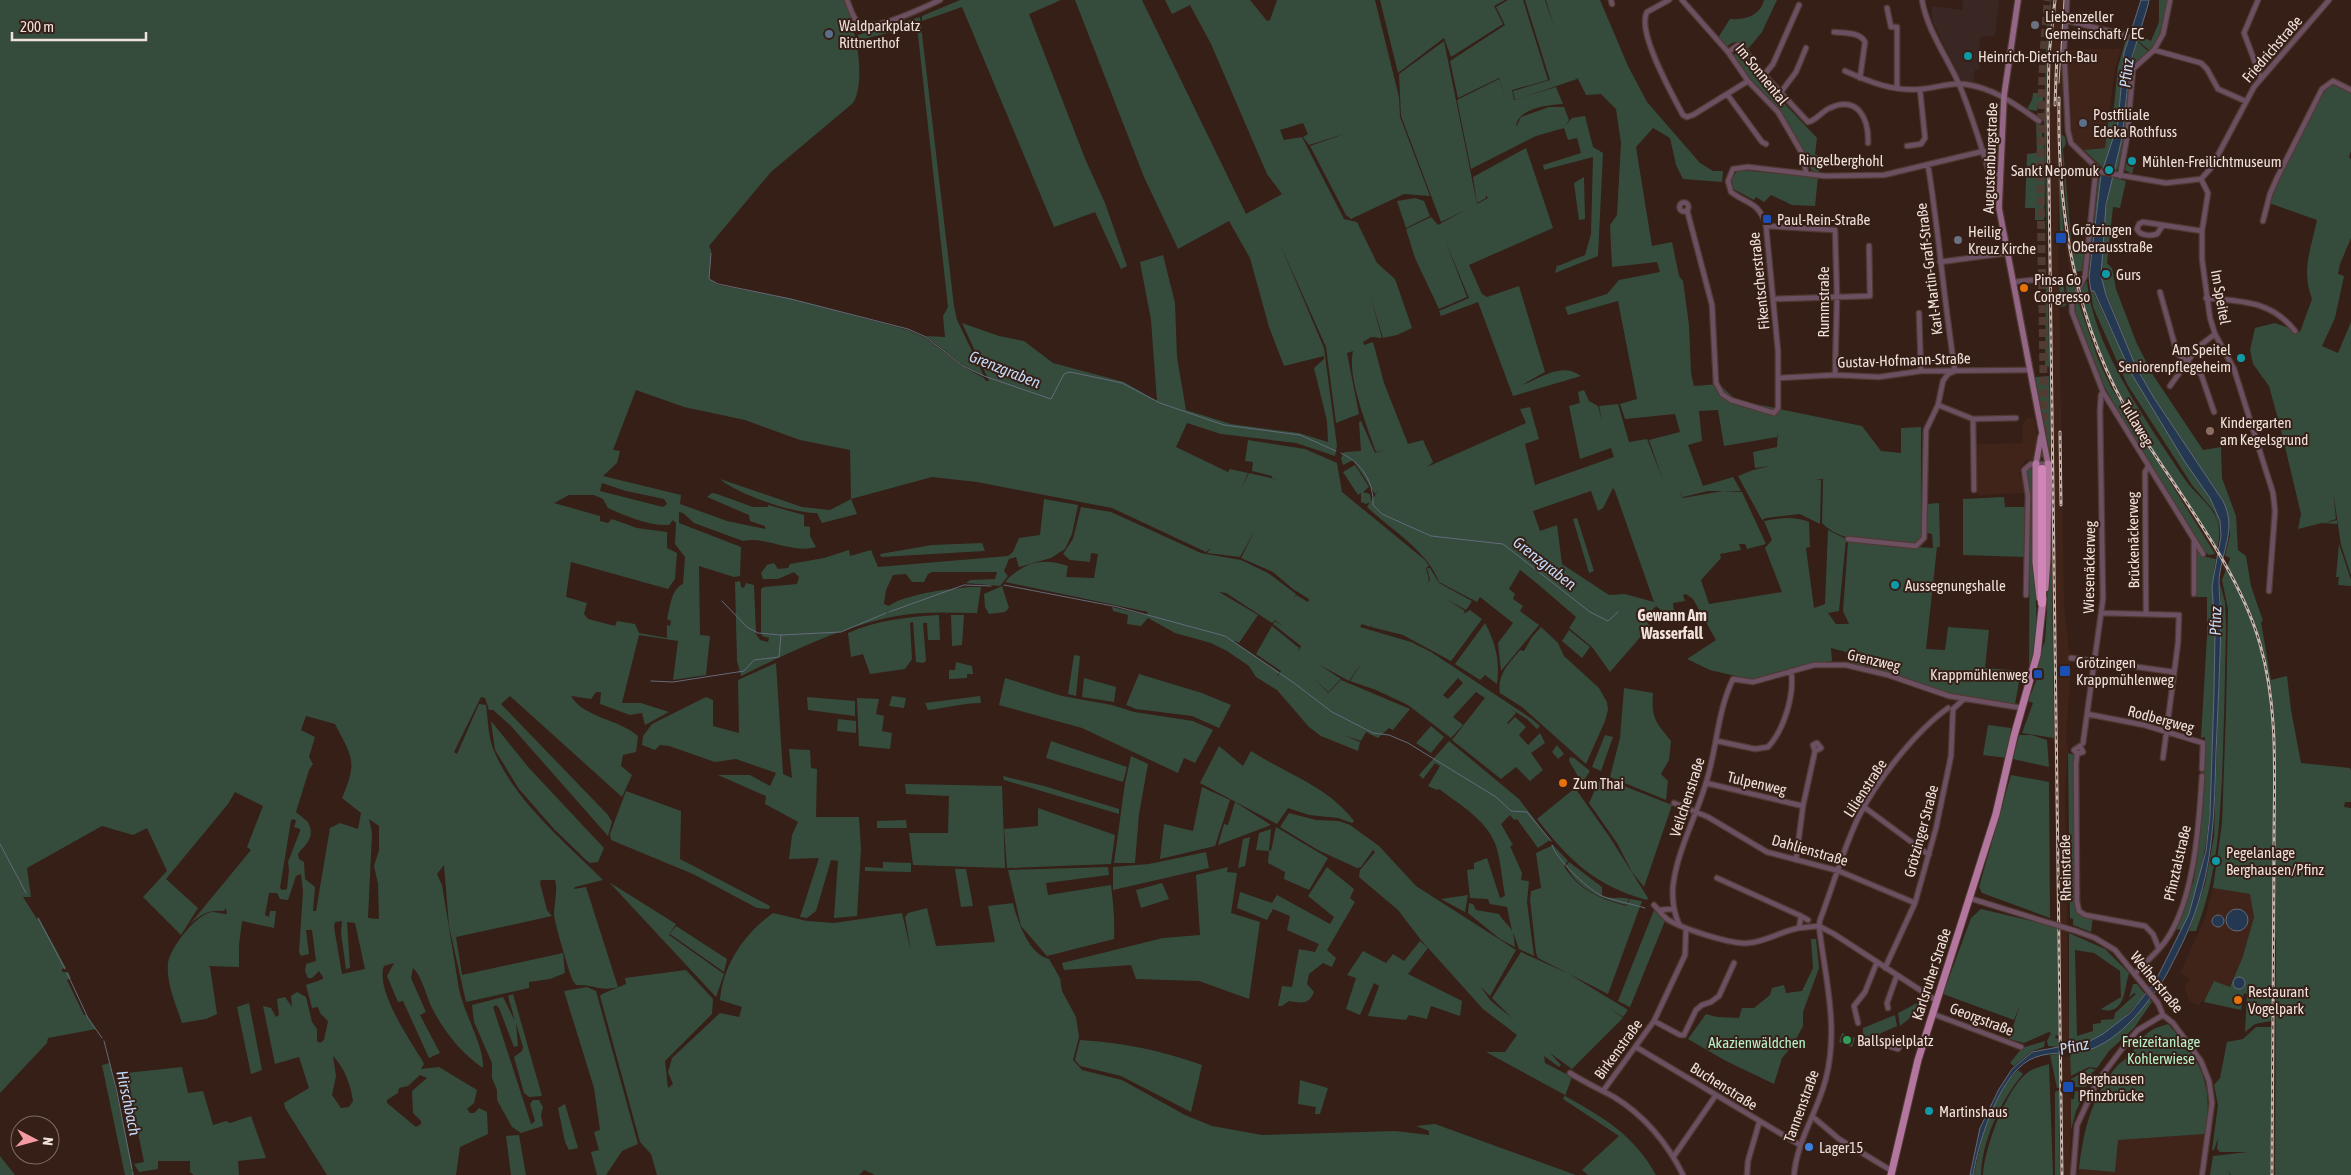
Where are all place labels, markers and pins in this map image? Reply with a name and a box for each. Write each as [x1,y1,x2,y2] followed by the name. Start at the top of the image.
[2045,8,2144,42] place label: Liebenzeller Gemeinschaft / EC
[839,17,921,51] place label: Waldparkplatz Rittnerthof
[2029,19,2041,31] marker: Liebenzeller Gemeinschaft / EC
[823,28,835,40] marker: Waldparkplatz Rittnerthof
[1978,48,2097,65] place label: Heinrich-Dietrich-Bau
[1962,50,1974,62] marker: Heinrich-Dietrich-Bau
[2093,106,2177,140] place label: Postfiliale Edeka Rothfuss
[2077,117,2089,129] marker: Postfiliale Edeka Rothfuss
[2142,153,2281,170] place label: Mühlen-Freilichtmuseum
[2126,155,2138,167] marker: Mühlen-Freilichtmuseum
[2011,162,2099,179] place label: Sankt Nepomuk
[2103,164,2115,176] marker: Sankt Nepomuk
[1777,211,1871,228] place label: Paul-Rein-Straße
[1761,213,1773,225] marker: Paul-Rein-Straße
[2072,221,2153,255] place label: Grötzingen Oberausstraße
[1968,223,2036,257] place label: Heilig Kreuz Kirche
[2054,231,2068,245] marker: Grötzingen Oberausstraße
[1952,234,1964,246] marker: Heilig Kreuz Kirche
[2116,266,2141,283] place label: Gurs
[2100,268,2112,280] marker: Gurs
[2034,271,2090,305] place label: Pinsa Go Congresso
[2018,282,2030,294] marker: Pinsa Go Congresso
[2118,341,2231,375] place label: Am Speitel Seniorenpflegeheim
[2235,352,2247,364] marker: Am Speitel Seniorenpflegeheim
[2220,414,2308,448] place label: Kindergarten am Kegelsgrund
[2204,425,2216,437] marker: Kindergarten am Kegelsgrund
[1905,577,2006,594] place label: Aussegnungshalle
[1889,579,1901,591] marker: Aussegnungshalle
[2076,654,2175,688] place label: Grötzingen Krappmühlenweg
[2058,664,2072,678] marker: Grötzingen Krappmühlenweg
[1930,666,2029,683] place label: Krappmühlenweg
[2032,668,2044,680] marker: Krappmühlenweg
[1573,775,1624,792] place label: Zum Thai
[1557,777,1569,789] marker: Zum Thai
[2226,844,2325,878] place label: Pegelanlage Berghausen/Pfinz
[2210,855,2222,867] marker: Pegelanlage Berghausen/Pfinz
[2248,983,2309,1017] place label: Restaurant Vogelpark
[2232,994,2244,1006] marker: Restaurant Vogelpark
[1857,1032,1934,1049] place label: Ballspielplatz
[1841,1034,1853,1046] marker: Ballspielplatz
[2079,1070,2144,1104] place label: Berghausen Pfinzbrücke
[2061,1080,2075,1094] marker: Berghausen Pfinzbrücke
[1939,1103,2007,1120] place label: Martinshaus
[1923,1105,1935,1117] marker: Martinshaus
[1819,1139,1863,1156] place label: Lager15
[1803,1141,1815,1153] marker: Lager15

